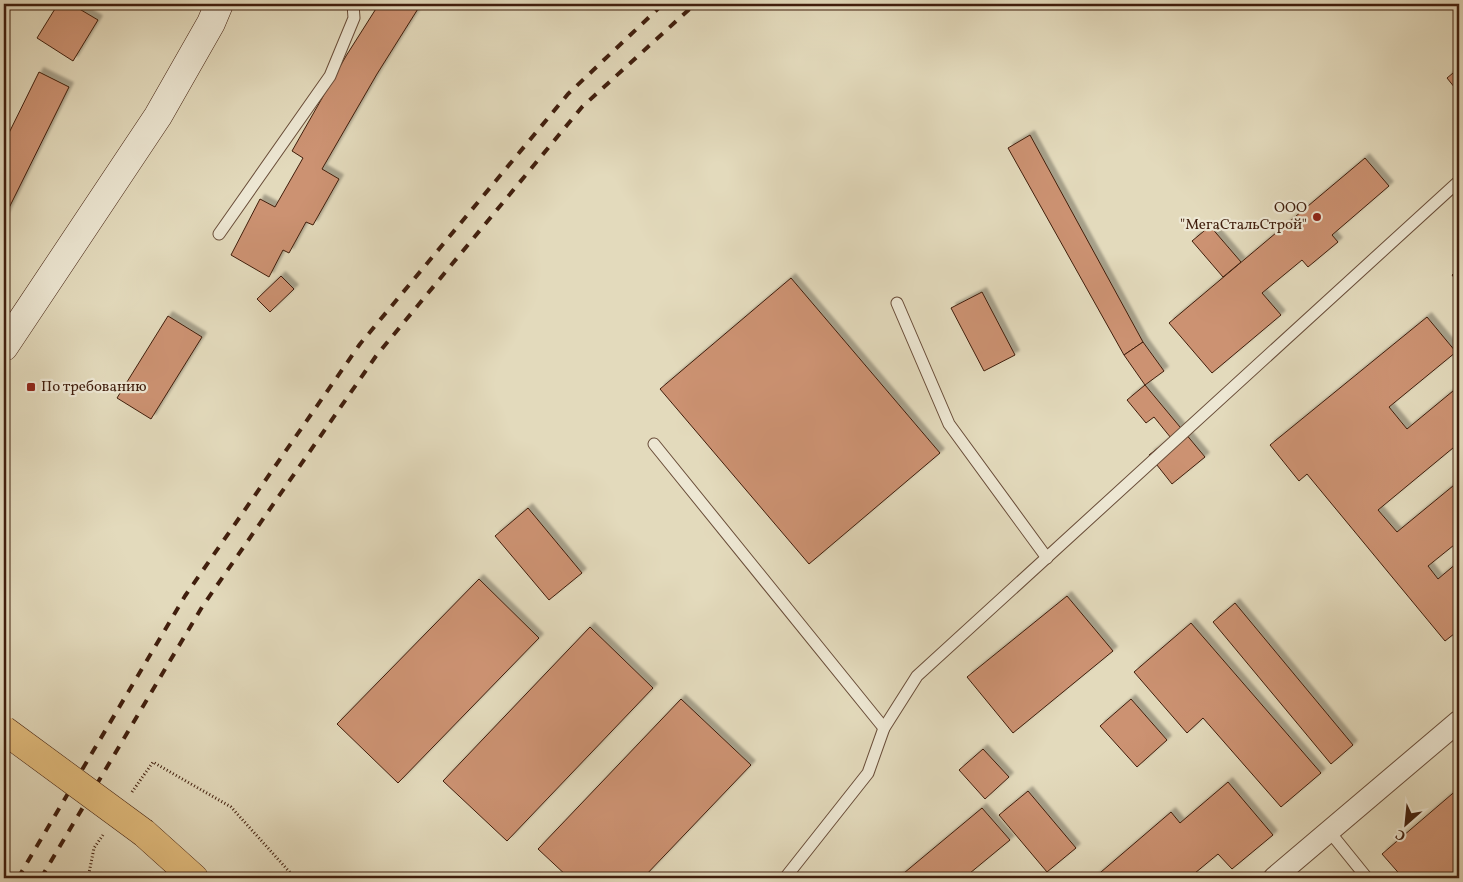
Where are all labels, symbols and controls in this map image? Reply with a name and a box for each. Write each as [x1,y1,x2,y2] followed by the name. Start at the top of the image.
[1180,198,1307,236] place label: ООО "МегаСтальСтрой"
[1311,211,1323,223] marker: ООО "МегаСтальСтрой"
[41,377,147,398] place label: По требованию
[25,381,37,393] marker: По требованию
[1380,800,1430,850] north arrow
[1392,824,1409,845] text: С

